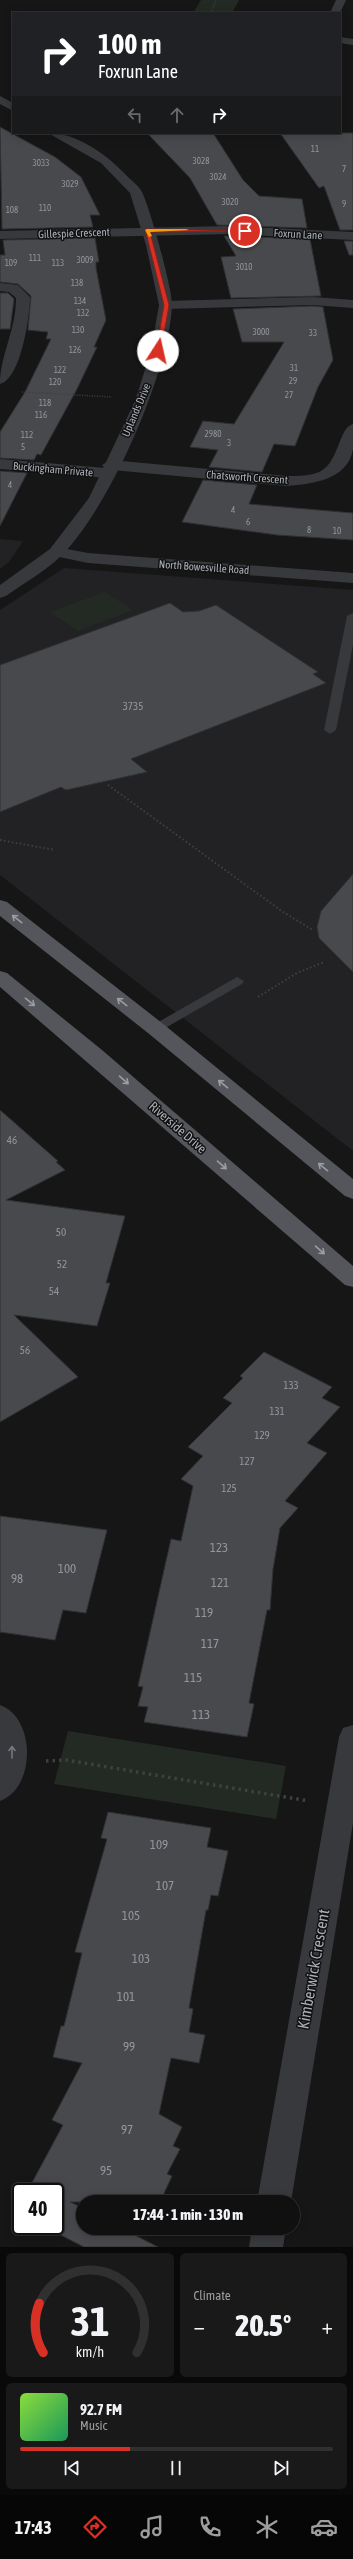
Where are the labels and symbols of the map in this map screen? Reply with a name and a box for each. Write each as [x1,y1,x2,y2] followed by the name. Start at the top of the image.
[311,144,319,154] house number: 11
[193,156,209,166] house number: 3028
[33,158,49,168] house number: 3033
[342,164,346,174] house number: 7
[210,172,226,182] house number: 3024
[62,179,78,189] house number: 3029
[222,197,238,207] house number: 3020
[342,199,346,209] house number: 9
[39,203,51,213] house number: 110
[6,205,18,215] house number: 108
[228,214,262,248] pin
[38,226,110,240] street label: Gillespie Crescent
[273,227,323,241] street label: Foxrun Lane
[29,253,41,263] house number: 111
[77,255,93,265] house number: 3009
[5,258,17,268] house number: 109
[52,258,64,268] house number: 113
[236,262,252,272] house number: 3010
[71,278,83,288] house number: 138
[74,296,86,306] house number: 134
[77,308,89,318] house number: 132
[72,325,84,335] house number: 130
[253,327,269,337] house number: 3000
[309,328,317,338] house number: 33
[137,330,179,372] position arrow
[69,345,81,355] house number: 126
[290,363,298,373] house number: 31
[54,365,66,375] house number: 122
[289,376,297,386] house number: 29
[49,377,61,387] house number: 120
[119,381,153,439] street label: Uplands Drive
[285,390,293,400] house number: 27
[39,398,51,408] house number: 118
[35,410,47,420] house number: 116
[205,429,221,439] house number: 2980
[21,430,33,440] house number: 112
[227,438,231,448] house number: 3
[21,442,25,452] house number: 5
[12,460,94,478] street label: Buckingham Private
[206,468,288,486] street label: Chatsworth Crescent
[8,480,12,490] house number: 4
[231,505,235,515] house number: 4
[246,517,250,527] house number: 6
[307,525,311,535] house number: 8
[333,526,341,536] house number: 10
[158,558,250,576] street label: North Bowesville Road
[123,700,143,712] house number: 3735
[11,915,22,924] one-way arrow
[25,997,36,1006] one-way arrow
[116,998,127,1006] one-way arrow
[119,1076,129,1085] one-way arrow
[217,1080,228,1088] one-way arrow
[146,1098,209,1156] street label: Riverside Drive
[7,1134,17,1146] house number: 46
[217,1161,227,1170] one-way arrow
[318,1162,328,1171] one-way arrow
[56,1226,66,1238] house number: 50
[315,1246,326,1255] one-way arrow
[57,1258,67,1270] house number: 52
[49,1285,59,1297] house number: 54
[20,1344,30,1356] house number: 56
[283,1379,299,1391] house number: 133
[269,1405,285,1417] house number: 131
[254,1429,270,1441] house number: 129
[239,1455,255,1467] house number: 127
[221,1482,237,1494] house number: 125
[210,1540,228,1555] house number: 123
[58,1561,76,1576] house number: 100
[11,1571,23,1586] house number: 98
[211,1575,229,1590] house number: 121
[195,1605,213,1620] house number: 119
[201,1636,219,1651] house number: 117
[184,1670,202,1685] house number: 115
[192,1707,210,1722] house number: 113
[8,1746,16,1759] one-way arrow
[150,1837,168,1852] house number: 109
[156,1878,174,1893] house number: 107
[294,1907,332,2030] street label: Kimberwick Crescent
[122,1908,140,1923] house number: 105
[132,1951,150,1966] house number: 103
[117,1989,135,2004] house number: 101
[123,2039,135,2054] house number: 99
[121,2122,133,2137] house number: 97
[100,2163,112,2178] house number: 95
[12,2183,64,2235] speed limit sign: 40

